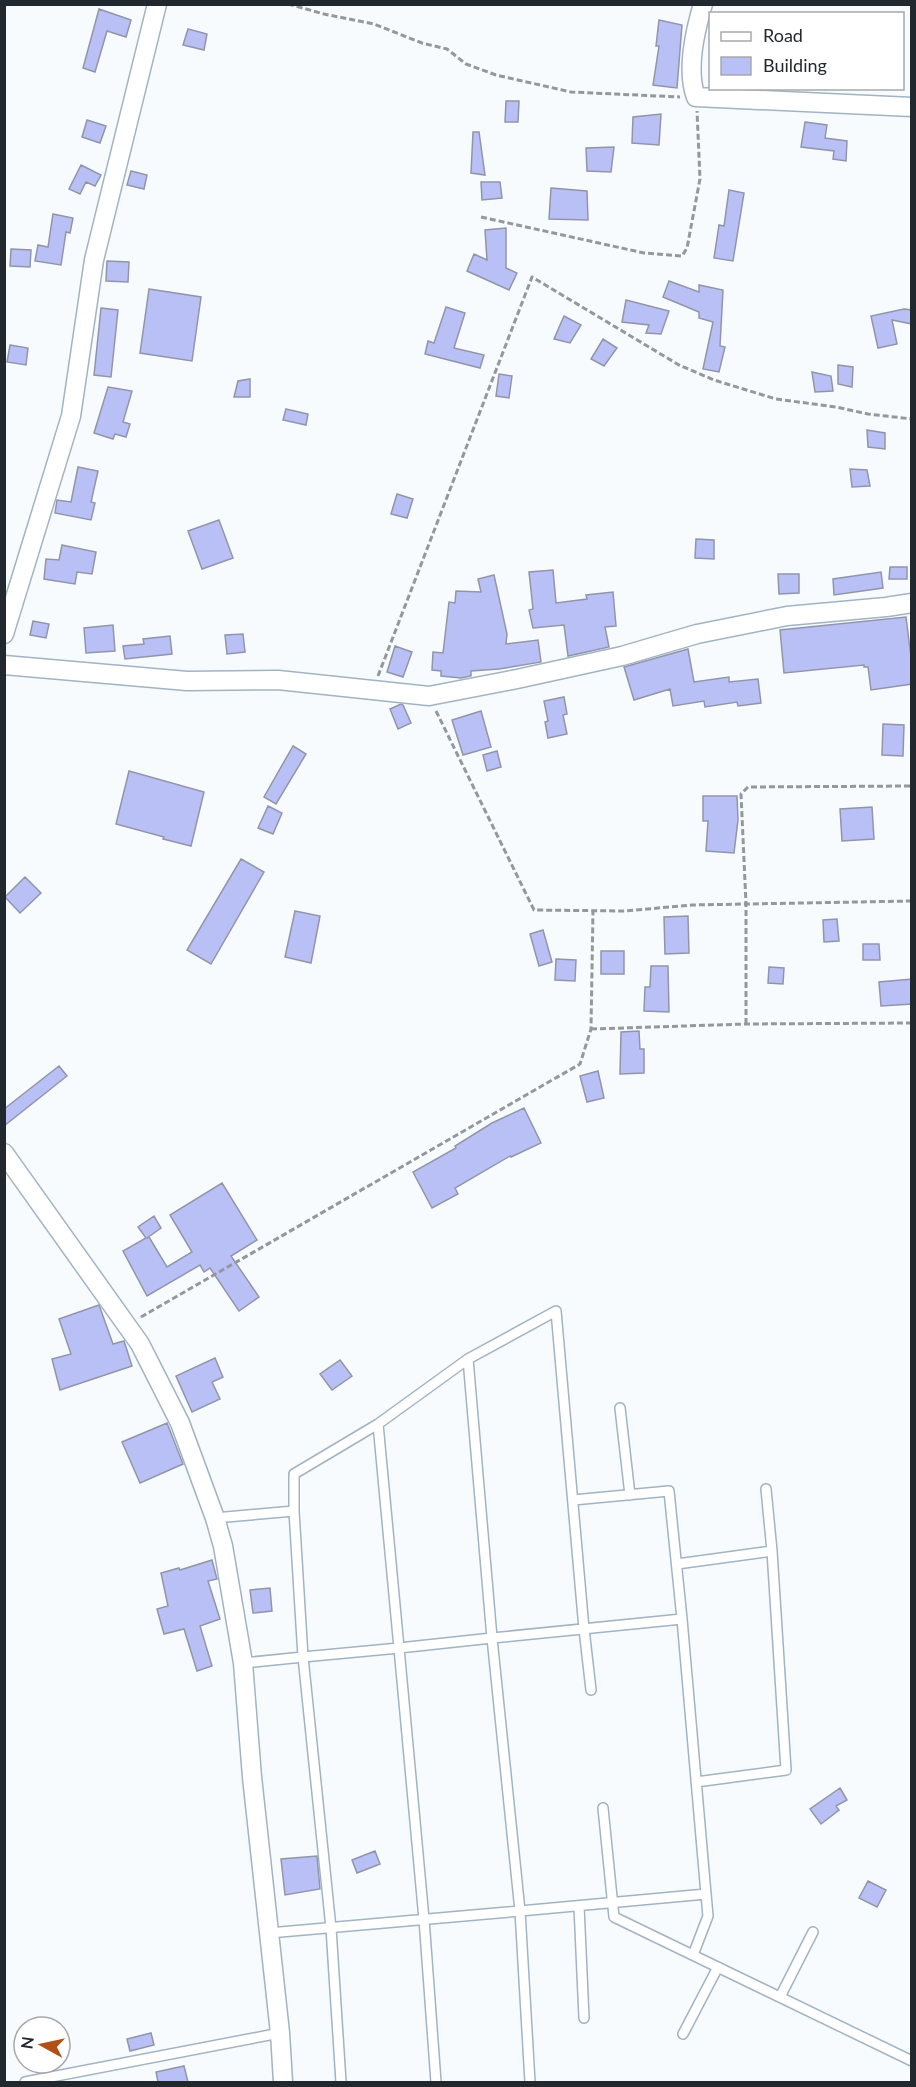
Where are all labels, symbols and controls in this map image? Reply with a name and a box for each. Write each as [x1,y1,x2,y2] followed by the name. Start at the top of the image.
[709,12,904,90] legend
[763,24,803,46] text: Road
[763,54,827,76] text: Building
[12,2015,72,2075] north arrow
[16,2035,37,2050] text: N

